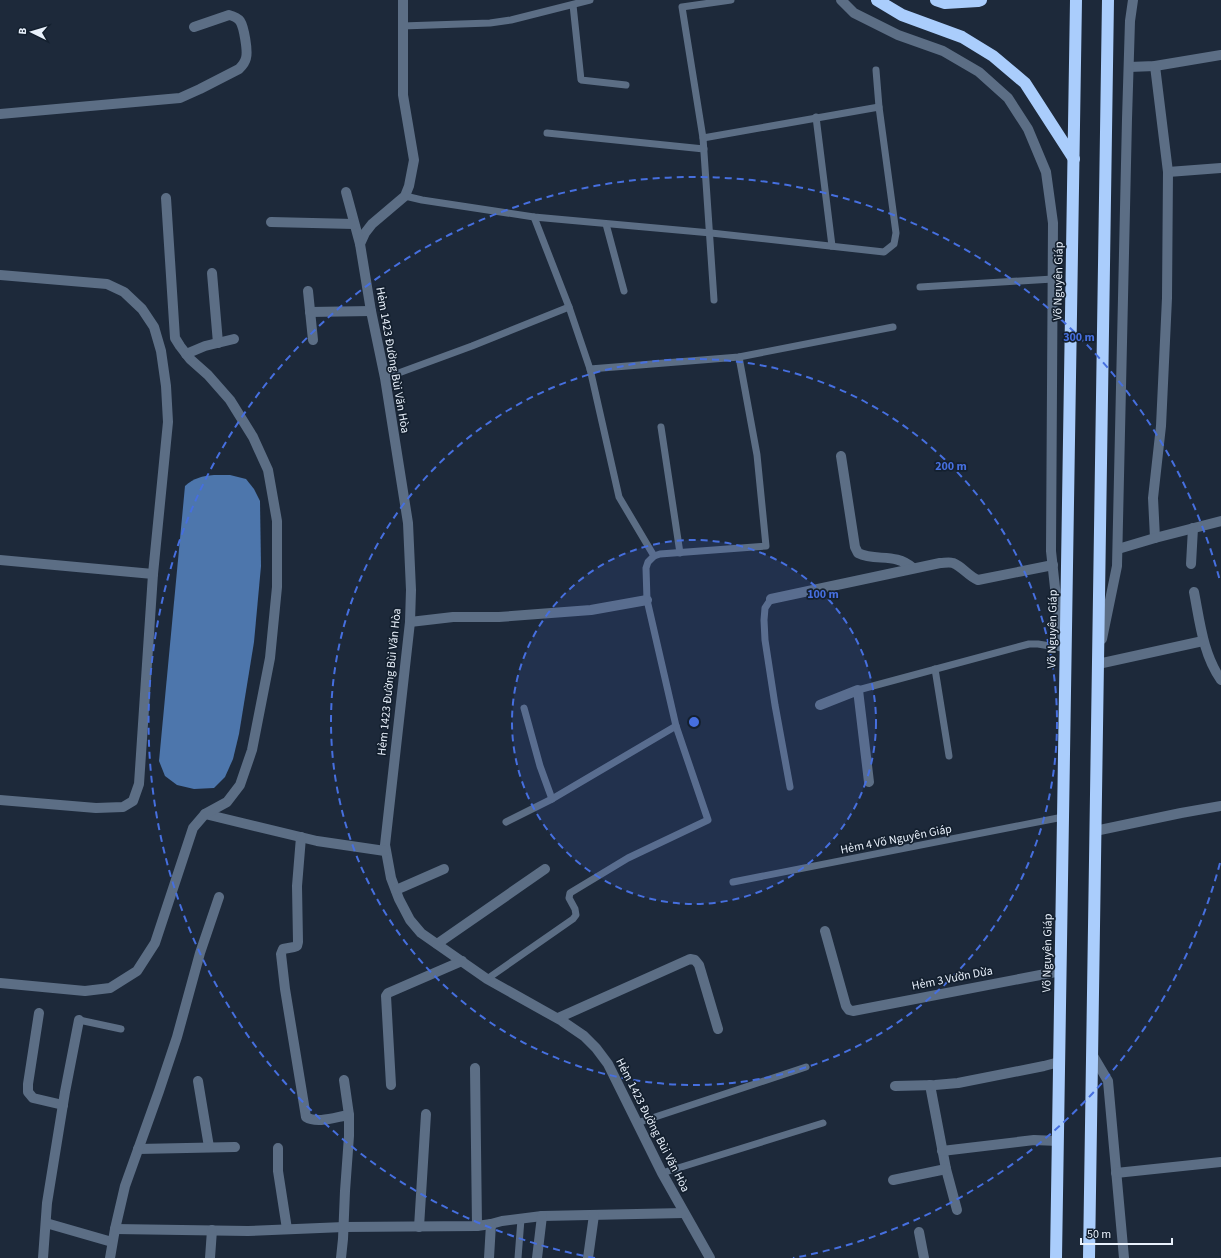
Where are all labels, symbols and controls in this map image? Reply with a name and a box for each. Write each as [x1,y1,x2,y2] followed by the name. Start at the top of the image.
[12,12,52,52] north arrow
[15,27,30,35] text: B
[1049,241,1068,321] street label: Võ Nguyên Giáp
[371,286,414,435] street label: Hẻm 1423 Đường Bùi Văn Hòa
[1063,329,1095,346] text: 300 m
[935,458,967,475] text: 200 m
[807,586,839,603] text: 100 m
[1043,589,1062,669] street label: Võ Nguyên Giáp
[373,608,406,757] street label: Hẻm 1423 Đường Bùi Văn Hòa
[687,715,701,729] centre of rings
[839,820,954,859] street label: Hẻm 4 Võ Nguyên Giáp
[1038,913,1057,993] street label: Võ Nguyên Giáp
[910,962,994,995] street label: Hẻm 3 Vườn Dừa
[611,1055,694,1195] street label: Hẻm 1423 Đường Bùi Văn Hòa
[1081,1220,1172,1246] scale bar
[1087,1226,1111,1243] text: 50 m

